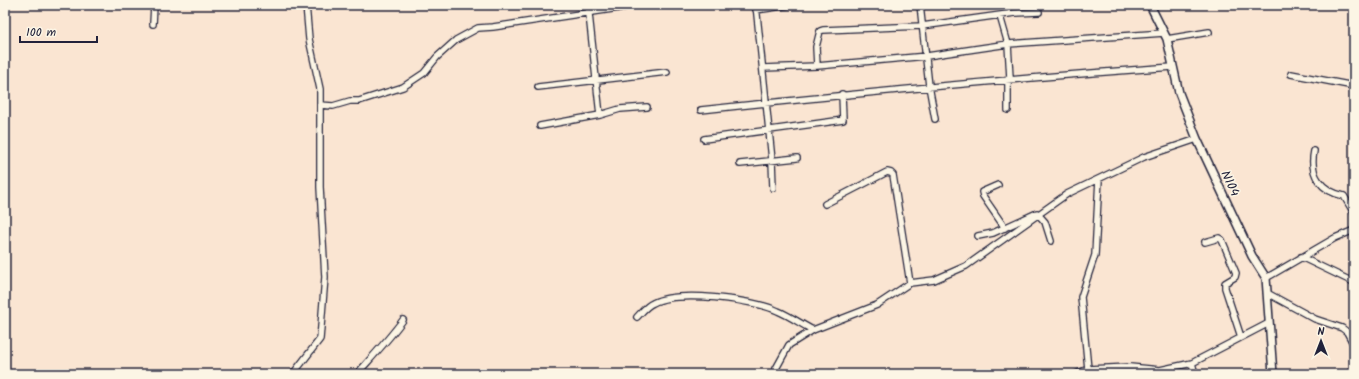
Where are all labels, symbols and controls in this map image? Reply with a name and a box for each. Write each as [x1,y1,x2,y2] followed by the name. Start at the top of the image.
[20,18,97,44] scale bar
[26,23,57,42] text: 100 m
[1215,167,1245,200] street label: N104
[1301,321,1341,361] north arrow
[1318,323,1325,341] text: N

